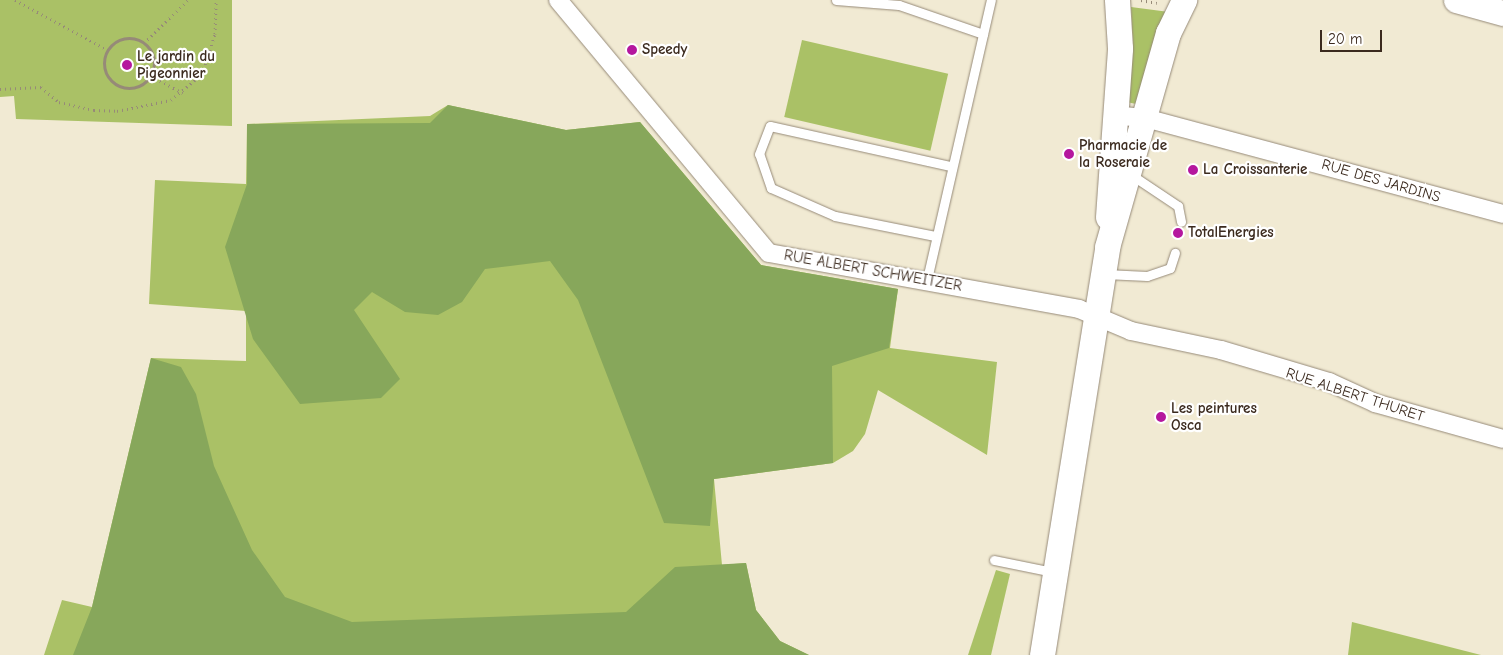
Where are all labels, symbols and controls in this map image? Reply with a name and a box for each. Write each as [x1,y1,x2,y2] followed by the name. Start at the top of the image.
[1323,20,1386,52] scale bar
[1328,30,1362,48] text: 20 m
[642,41,687,59] place label: Speedy
[626,44,638,56] marker: Speedy
[137,47,215,82] place label: Le jardin du Pigeonnier
[121,59,133,71] marker: Le jardin du Pigeonnier
[1079,136,1167,171] place label: Pharmacie de la Roseraie
[1063,148,1075,160] marker: Pharmacie de la Roseraie
[1320,155,1442,207] street label: RUE DES JARDINS
[1203,161,1307,179] place label: La Croissanterie
[1187,164,1199,176] marker: La Croissanterie
[1188,224,1274,242] place label: TotalEnergies
[1172,227,1184,239] marker: TotalEnergies
[783,246,963,296] street label: RUE ALBERT SCHWEITZER
[1283,364,1427,426] street label: RUE ALBERT THURET
[1171,399,1257,434] place label: Les peintures Osca
[1155,411,1167,423] marker: Les peintures Osca

